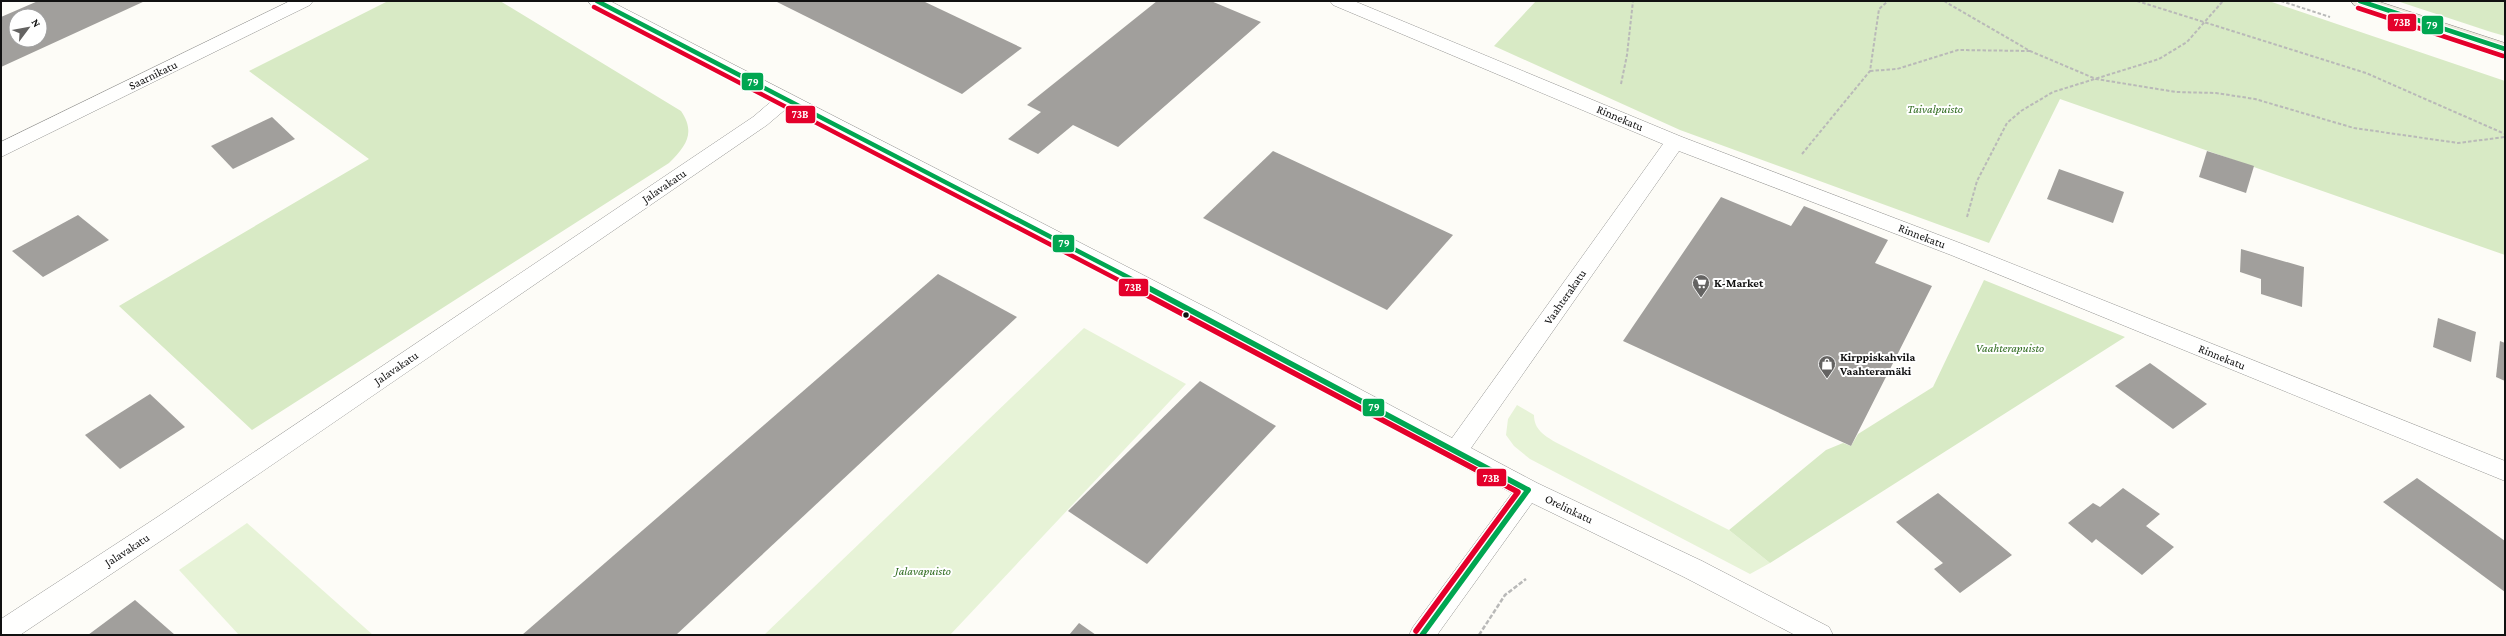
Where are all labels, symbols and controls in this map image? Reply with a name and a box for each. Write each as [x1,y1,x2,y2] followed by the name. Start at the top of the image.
[8,8,48,48] north arrow
[2387,13,2417,32] line badge: 73B
[2421,15,2444,35] line badge: 79
[29,16,44,29] text: N
[2393,16,2411,28] text: 73B
[2426,19,2438,31] text: 79
[126,57,180,93] street label: Saarnikatu
[741,72,764,91] line badge: 79
[747,76,759,88] text: 79
[1594,102,1646,134] street label: Rinnekatu
[1907,102,1963,116] park label: Taivalpuisto
[785,105,816,124] line badge: 73B
[791,108,809,120] text: 73B
[638,166,689,206] street label: Jalavakatu
[1896,221,1948,252] street label: Rinnekatu
[1052,234,1075,253] line badge: 79
[1058,237,1070,249] text: 79
[1541,266,1590,327] street label: Vaahterakatu
[1691,273,1711,298] supermarket icon: K-Market
[1714,276,1764,290] place label: K-Market
[1118,278,1149,297] line badge: 73B
[1124,281,1142,293] text: 73B
[1181,310,1191,320] unlabelled marker
[1976,341,2044,355] park label: Vaahterapuisto
[2196,341,2248,373] street label: Rinnekatu
[370,348,421,388] street label: Jalavakatu
[1839,350,1916,378] place label: Kirppiskahvila Vaahteramäki
[1817,354,1837,379] shop icon: Kirppiskahvila Vaahteramäki
[1362,398,1385,417] line badge: 79
[1368,401,1380,413] text: 79
[1476,468,1507,487] line badge: 73B
[1482,472,1500,484] text: 73B
[1543,491,1596,527] street label: Orelinkatu
[101,530,152,570] street label: Jalavakatu
[893,564,951,578] park label: Jalavapuisto

